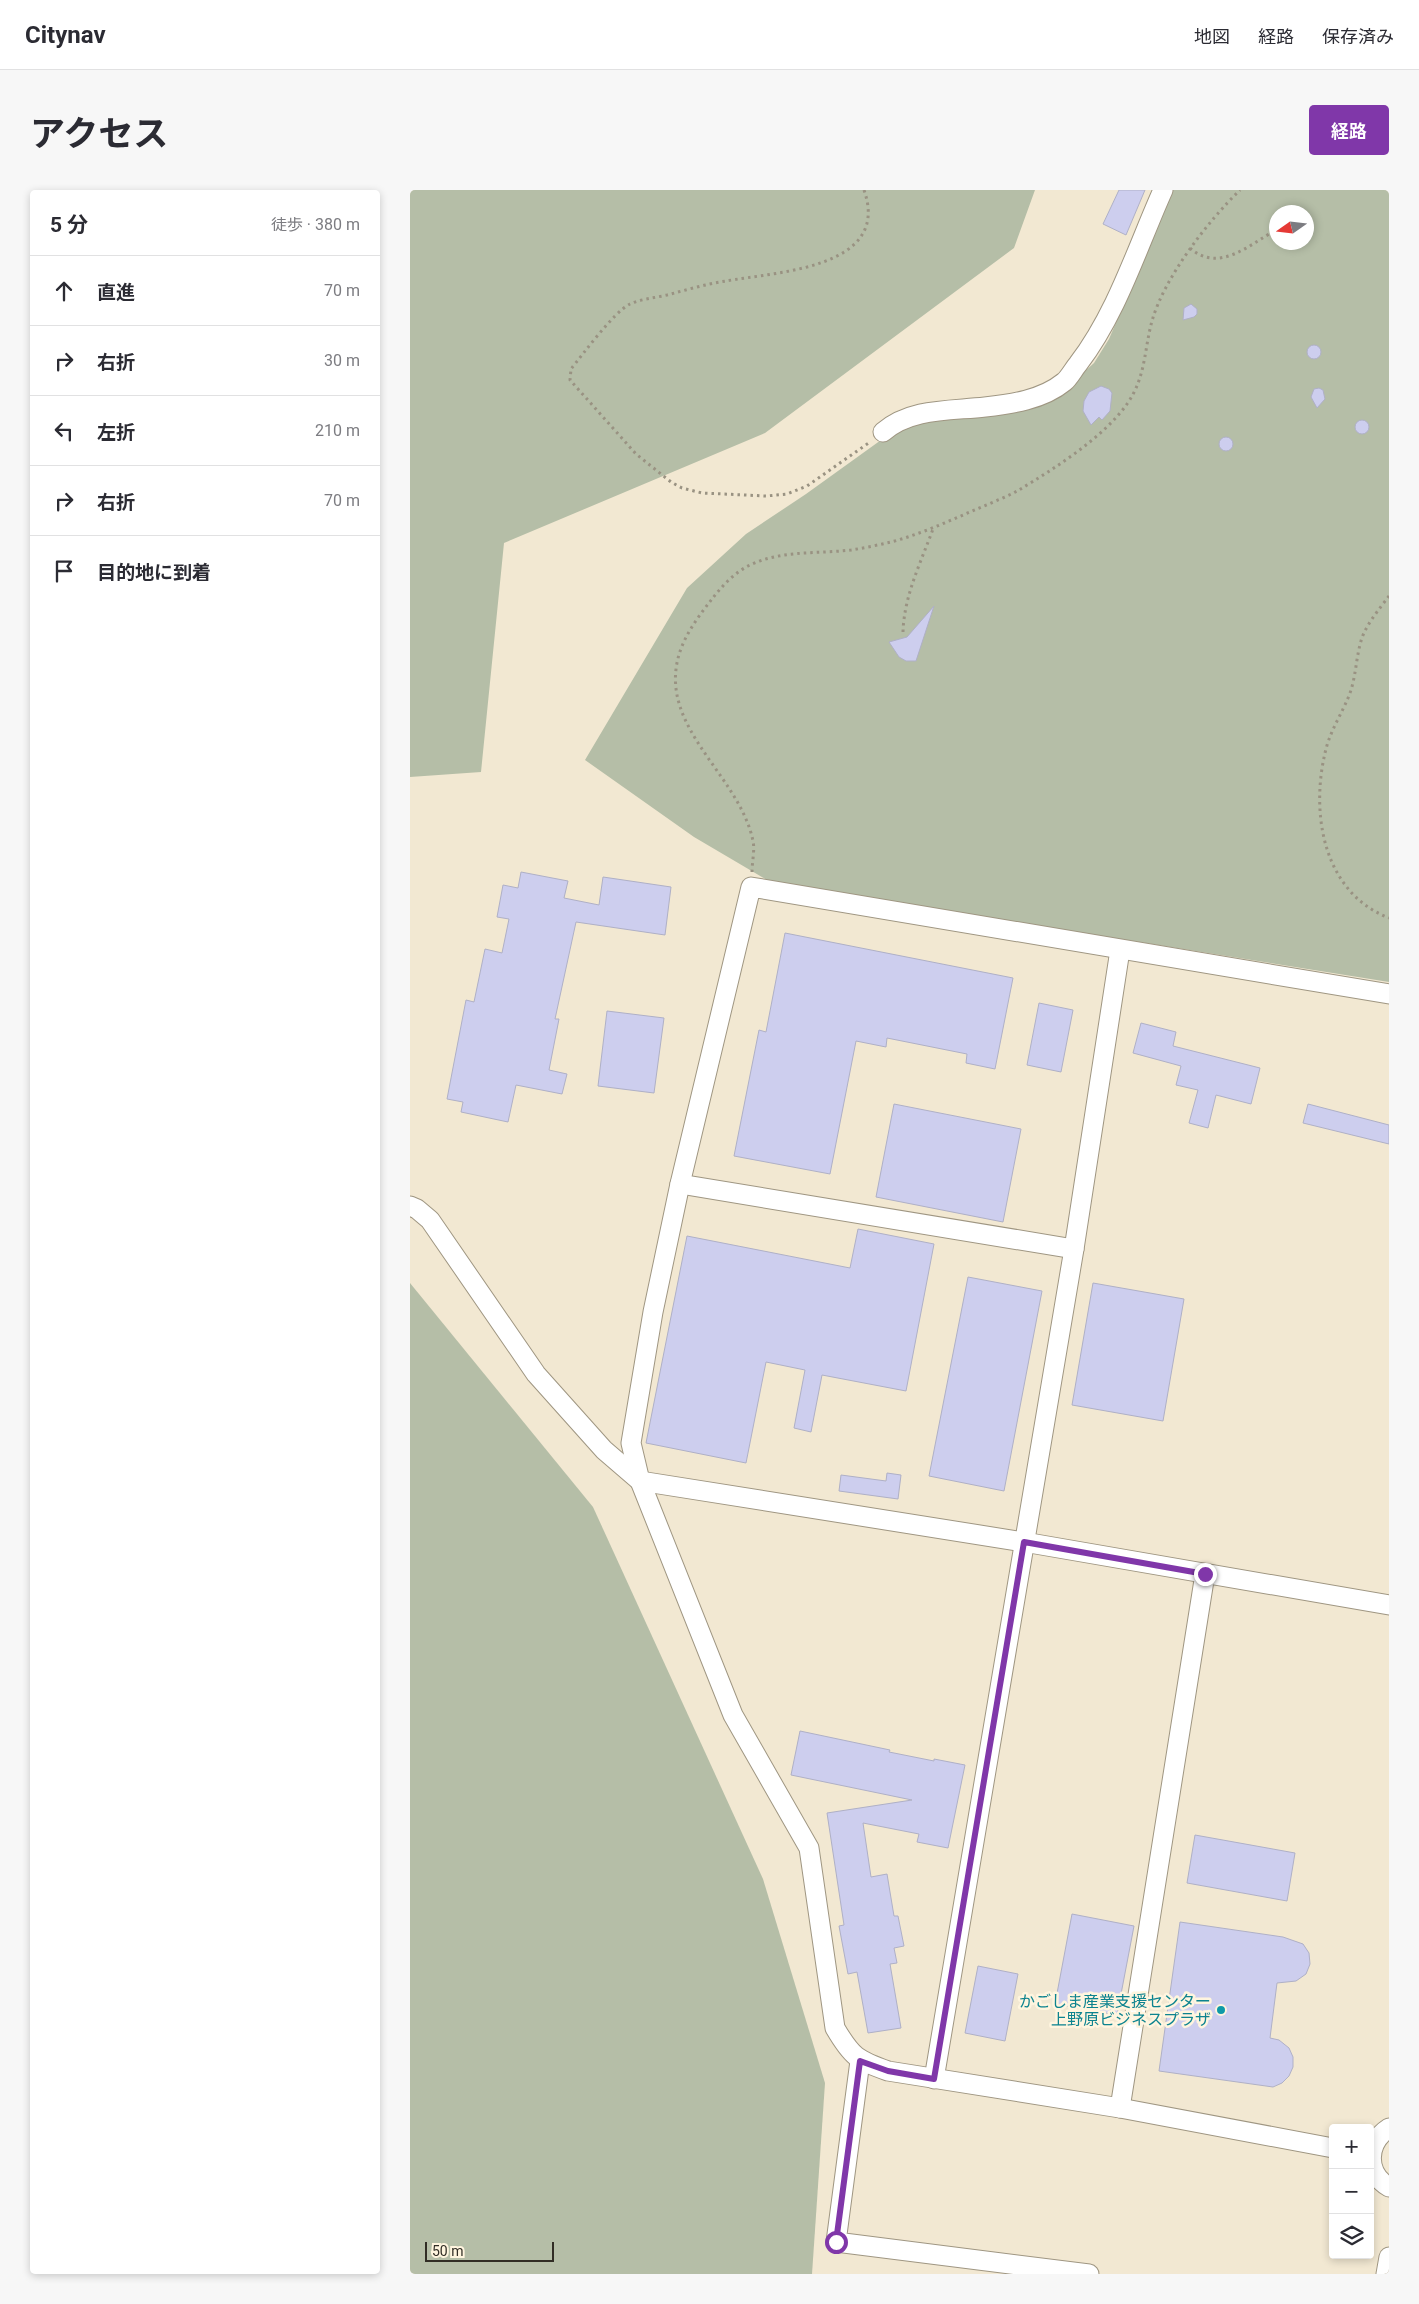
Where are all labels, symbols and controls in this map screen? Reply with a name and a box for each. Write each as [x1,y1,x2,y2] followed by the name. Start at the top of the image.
[25,21,106,49] text: Citynav
[1194,26,1230,47] text: 地図
[1258,26,1294,47] text: 経路
[1322,26,1394,47] text: 保存済み
[1309,105,1389,155] button: 経路
[30,114,168,155] text: アクセス
[1269,205,1314,250] north arrow
[50,213,88,237] text: 5 分
[271,215,360,234] text: 徒歩 · 380 m
[50,277,78,305] icon: ahead
[97,281,135,304] text: 直進
[324,281,360,300] text: 70 m
[50,347,78,375] icon: right
[97,351,135,374] text: 右折
[324,351,360,370] text: 30 m
[50,417,78,445] icon: left
[97,421,135,444] text: 左折
[315,421,360,440] text: 210 m
[50,487,78,515] icon: right
[97,491,135,514] text: 右折
[324,491,360,510] text: 70 m
[50,557,78,585] icon: arrive
[97,561,211,584] text: 目的地に到着
[1194,1563,1217,1586] route end
[1019,1992,1211,2029] place label: かごしま産業支援センター 上野原ビジネスプラザ
[1215,2004,1227,2016] marker: かごしま産業支援センター 上野原ビジネスプラザ
[1329,2124,1374,2259] map controls
[1329,2124,1374,2169] button: +
[1329,2169,1374,2214] button: −
[1329,2214,1374,2259] button: layers
[825,2231,848,2254] route start
[425,2239,554,2262] scale bar
[432,2243,464,2259] text: 50 m

